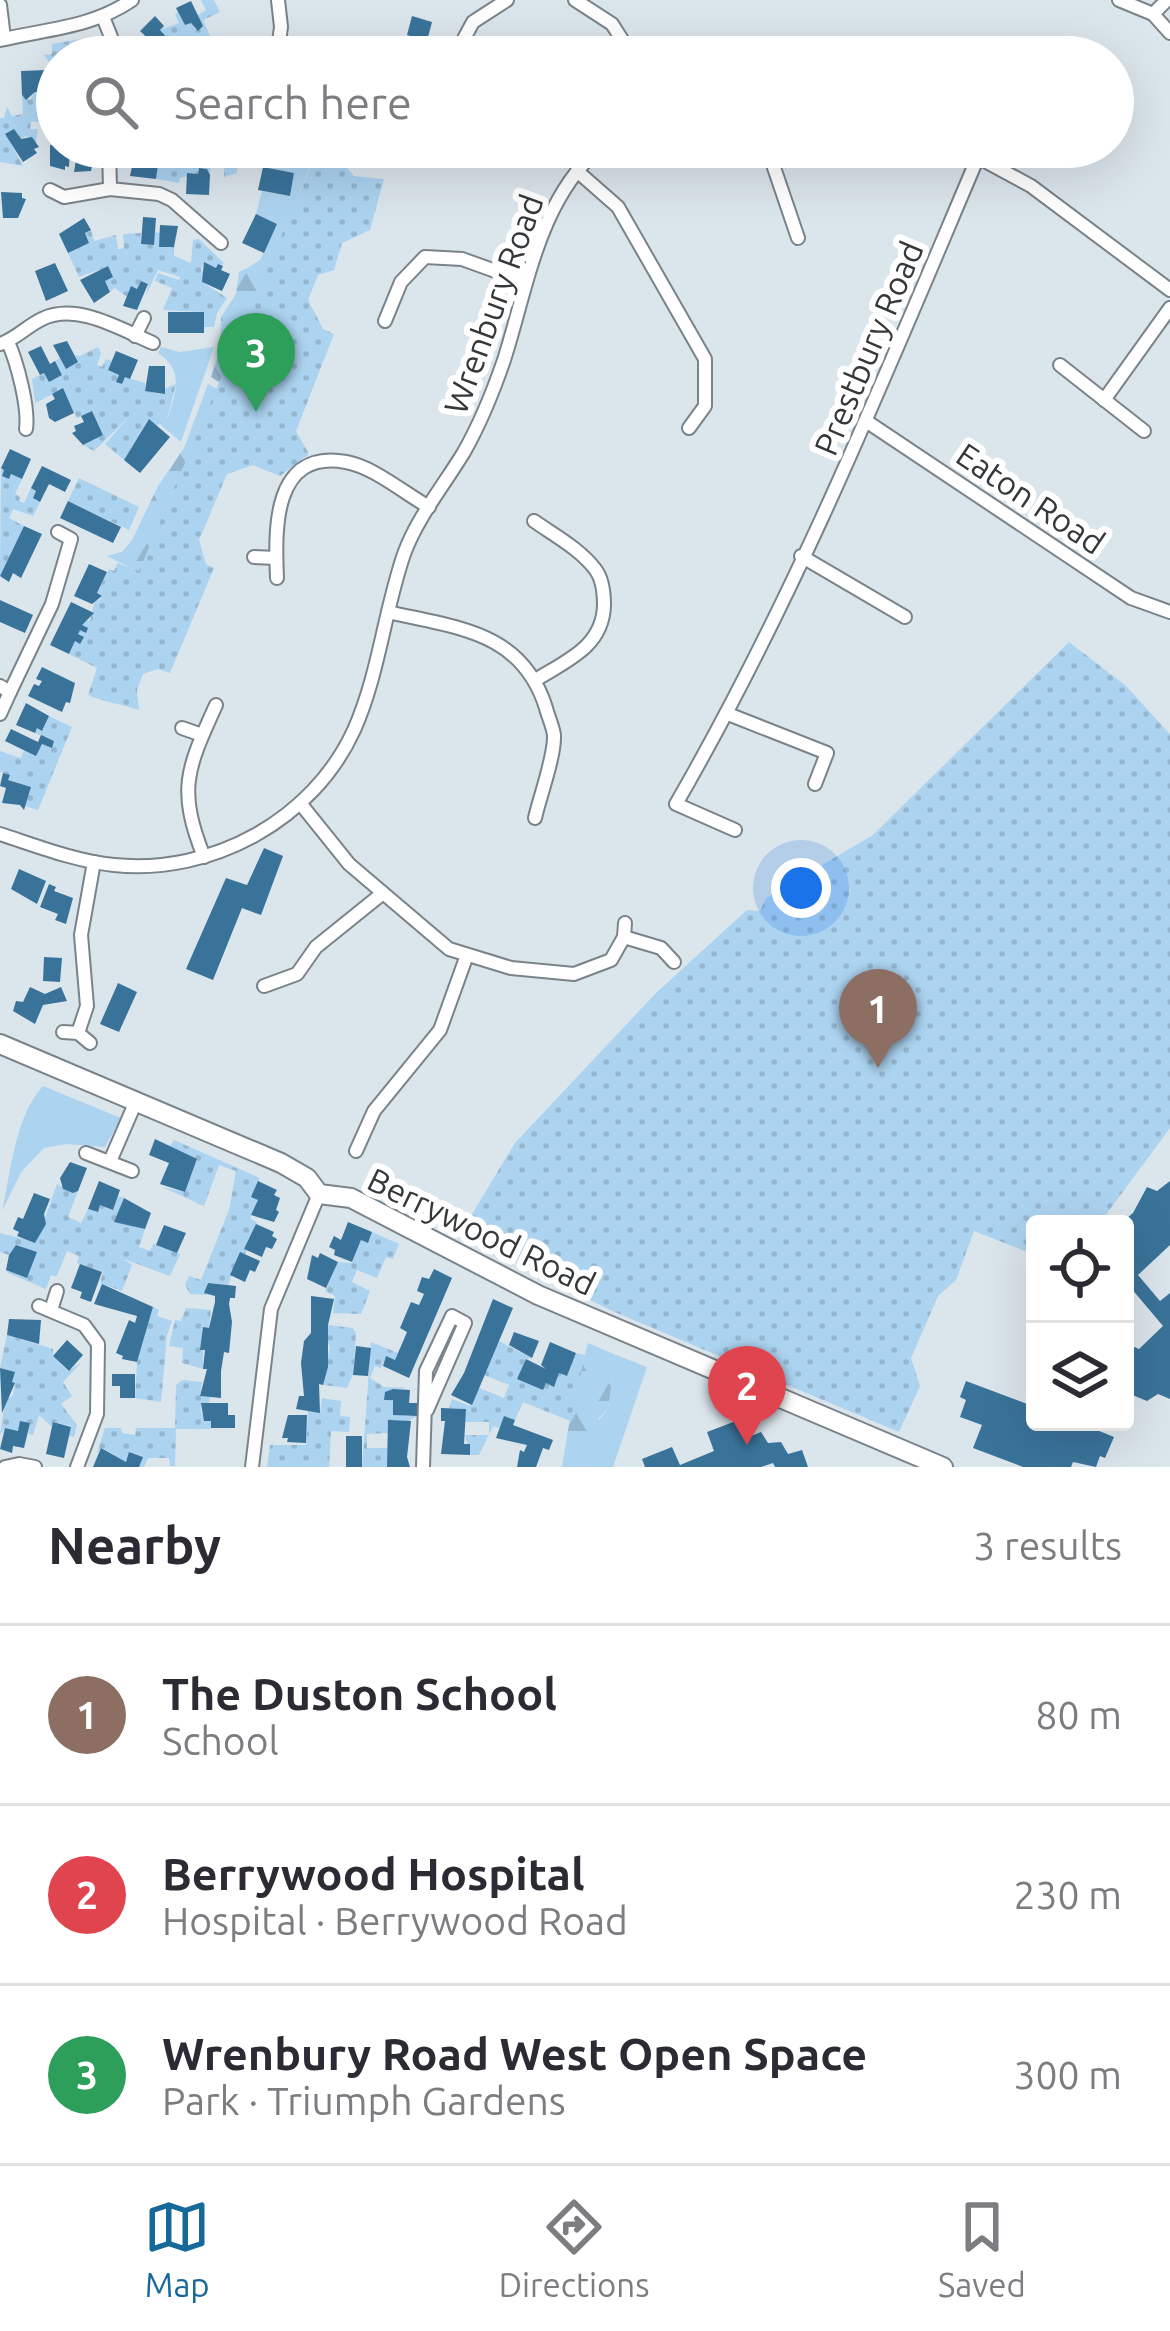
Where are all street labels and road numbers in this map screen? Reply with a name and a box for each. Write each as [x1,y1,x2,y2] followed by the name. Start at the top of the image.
[436,189,550,419] street label: Wrenbury Road
[806,236,930,460] street label: Prestbury Road
[950,435,1112,561] street label: Eaton Road
[362,1160,602,1302] street label: Berrywood Road

